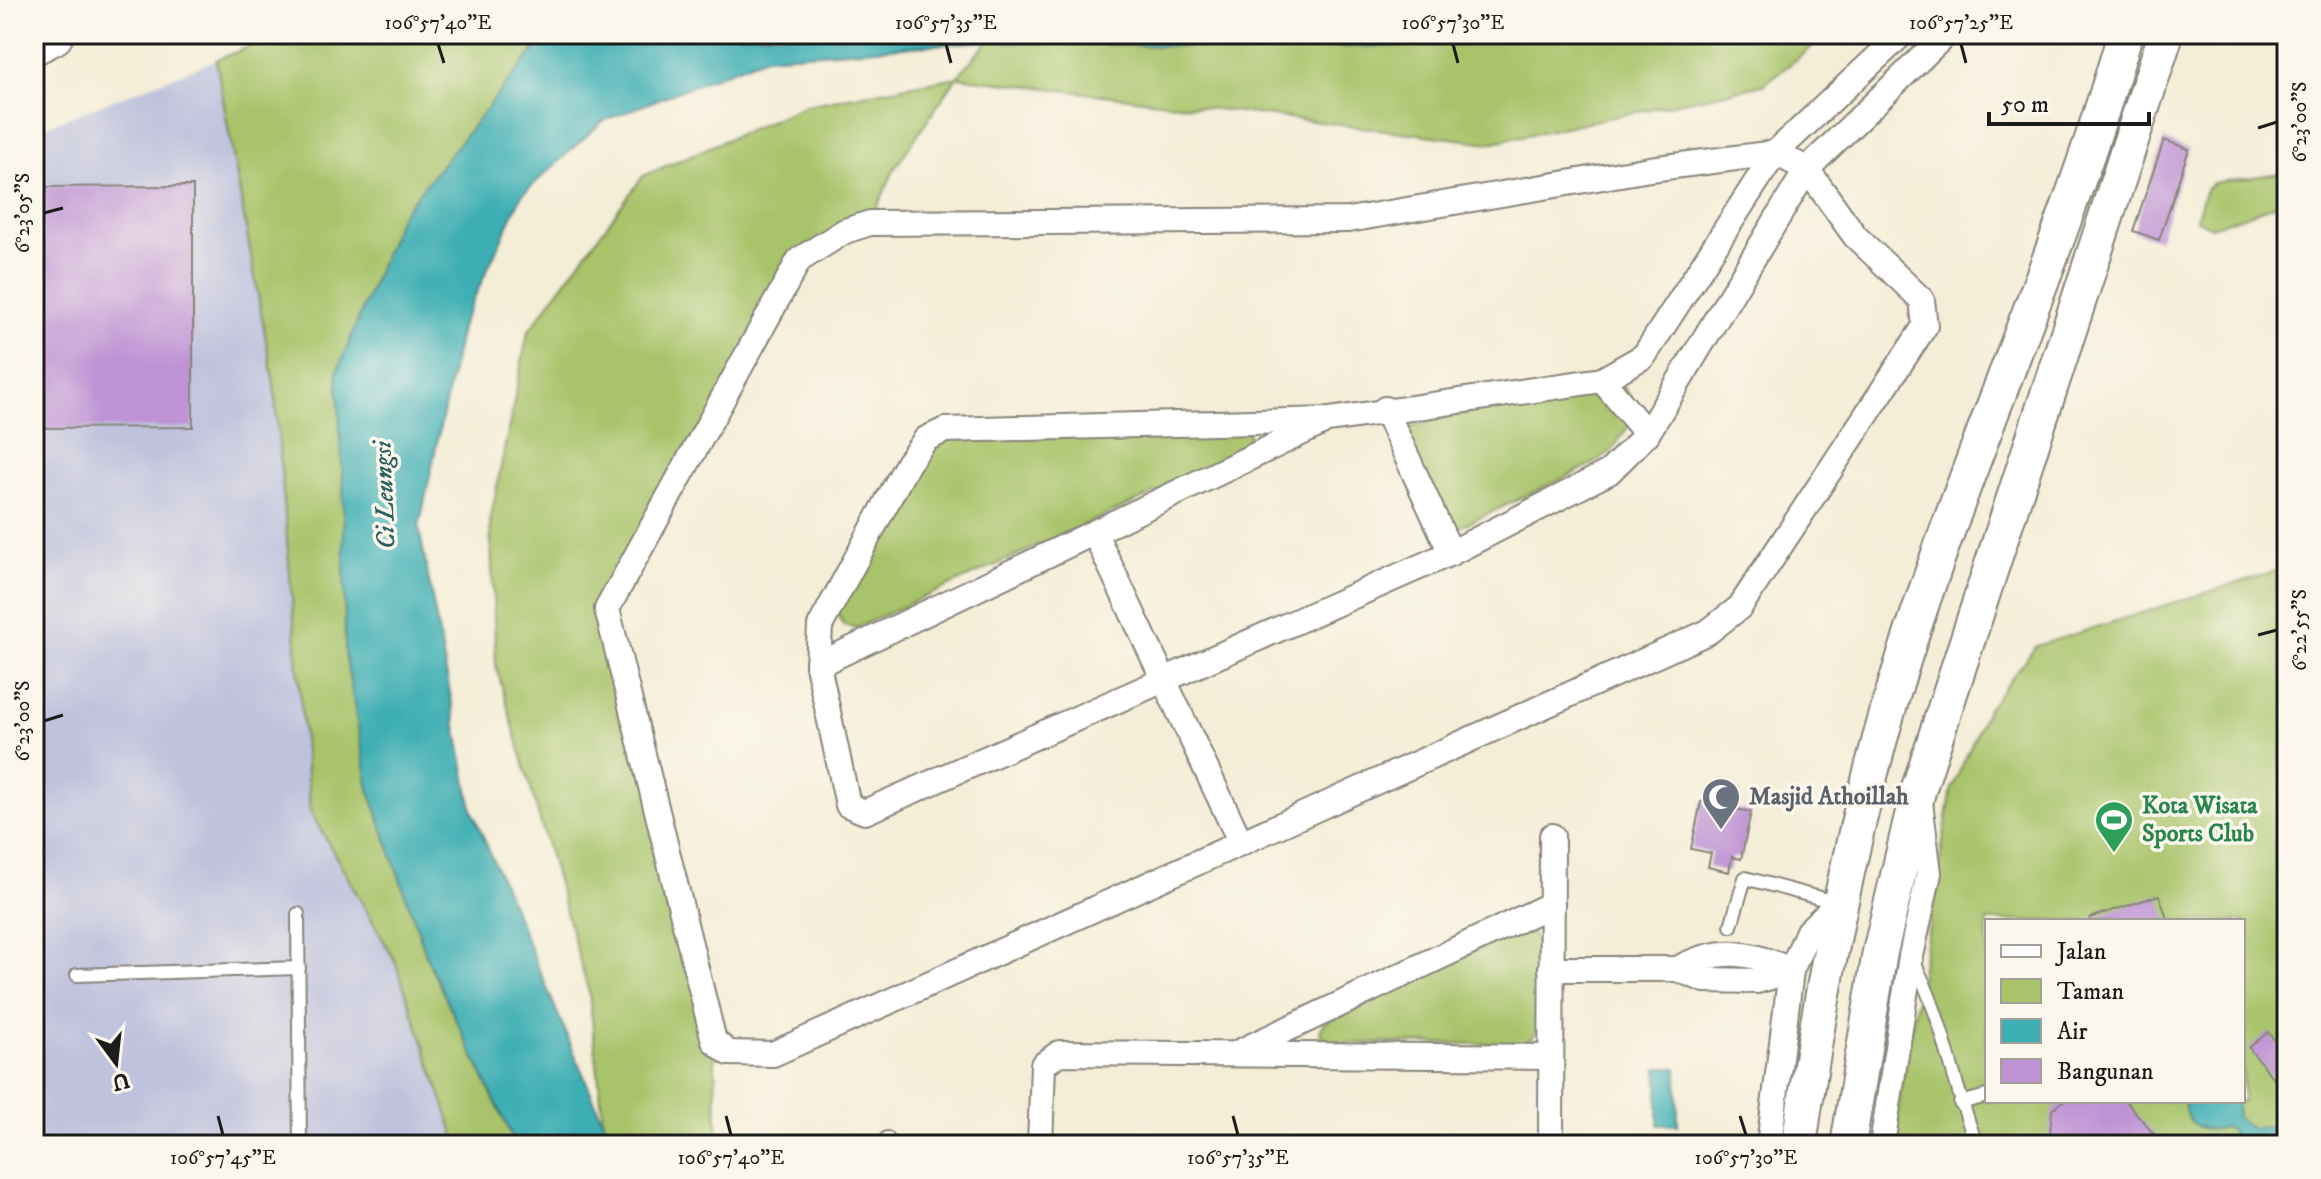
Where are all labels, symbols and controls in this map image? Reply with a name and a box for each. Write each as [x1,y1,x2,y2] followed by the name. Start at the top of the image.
[385,11,491,36] text: 106°57'40"E
[895,11,997,36] text: 106°57'35"E
[1402,11,1504,36] text: 106°57'30"E
[1909,11,2013,36] text: 106°57'25"E
[1989,76,2149,126] scale bar
[2288,81,2313,163] text: 6°23'00"S
[2001,90,2049,120] text: 50 m
[11,173,36,253] text: 6°23'05"S
[367,438,403,550] water label: Ci Leungsi
[2288,589,2313,671] text: 6°22'55"S
[11,680,36,762] text: 6°23'00"S
[1700,776,1742,831] mosque icon: Masjid Athoillah
[1749,782,1909,812] place label: Masjid Athoillah
[2142,791,2258,849] place label: Kota Wisata Sports Club
[2093,799,2135,854] sports icon: Kota Wisata Sports Club
[1985,919,2245,1103] legend
[2055,937,2107,967] text: Jalan
[2057,977,2124,1007] text: Taman
[2057,1017,2087,1047] text: Air
[76,1023,156,1103] north arrow
[2057,1057,2154,1087] text: Bangunan
[109,1066,133,1096] text: U
[170,1146,276,1171] text: 106°57'45"E
[678,1146,784,1171] text: 106°57'40"E
[1187,1146,1289,1171] text: 106°57'35"E
[1695,1146,1797,1171] text: 106°57'30"E

